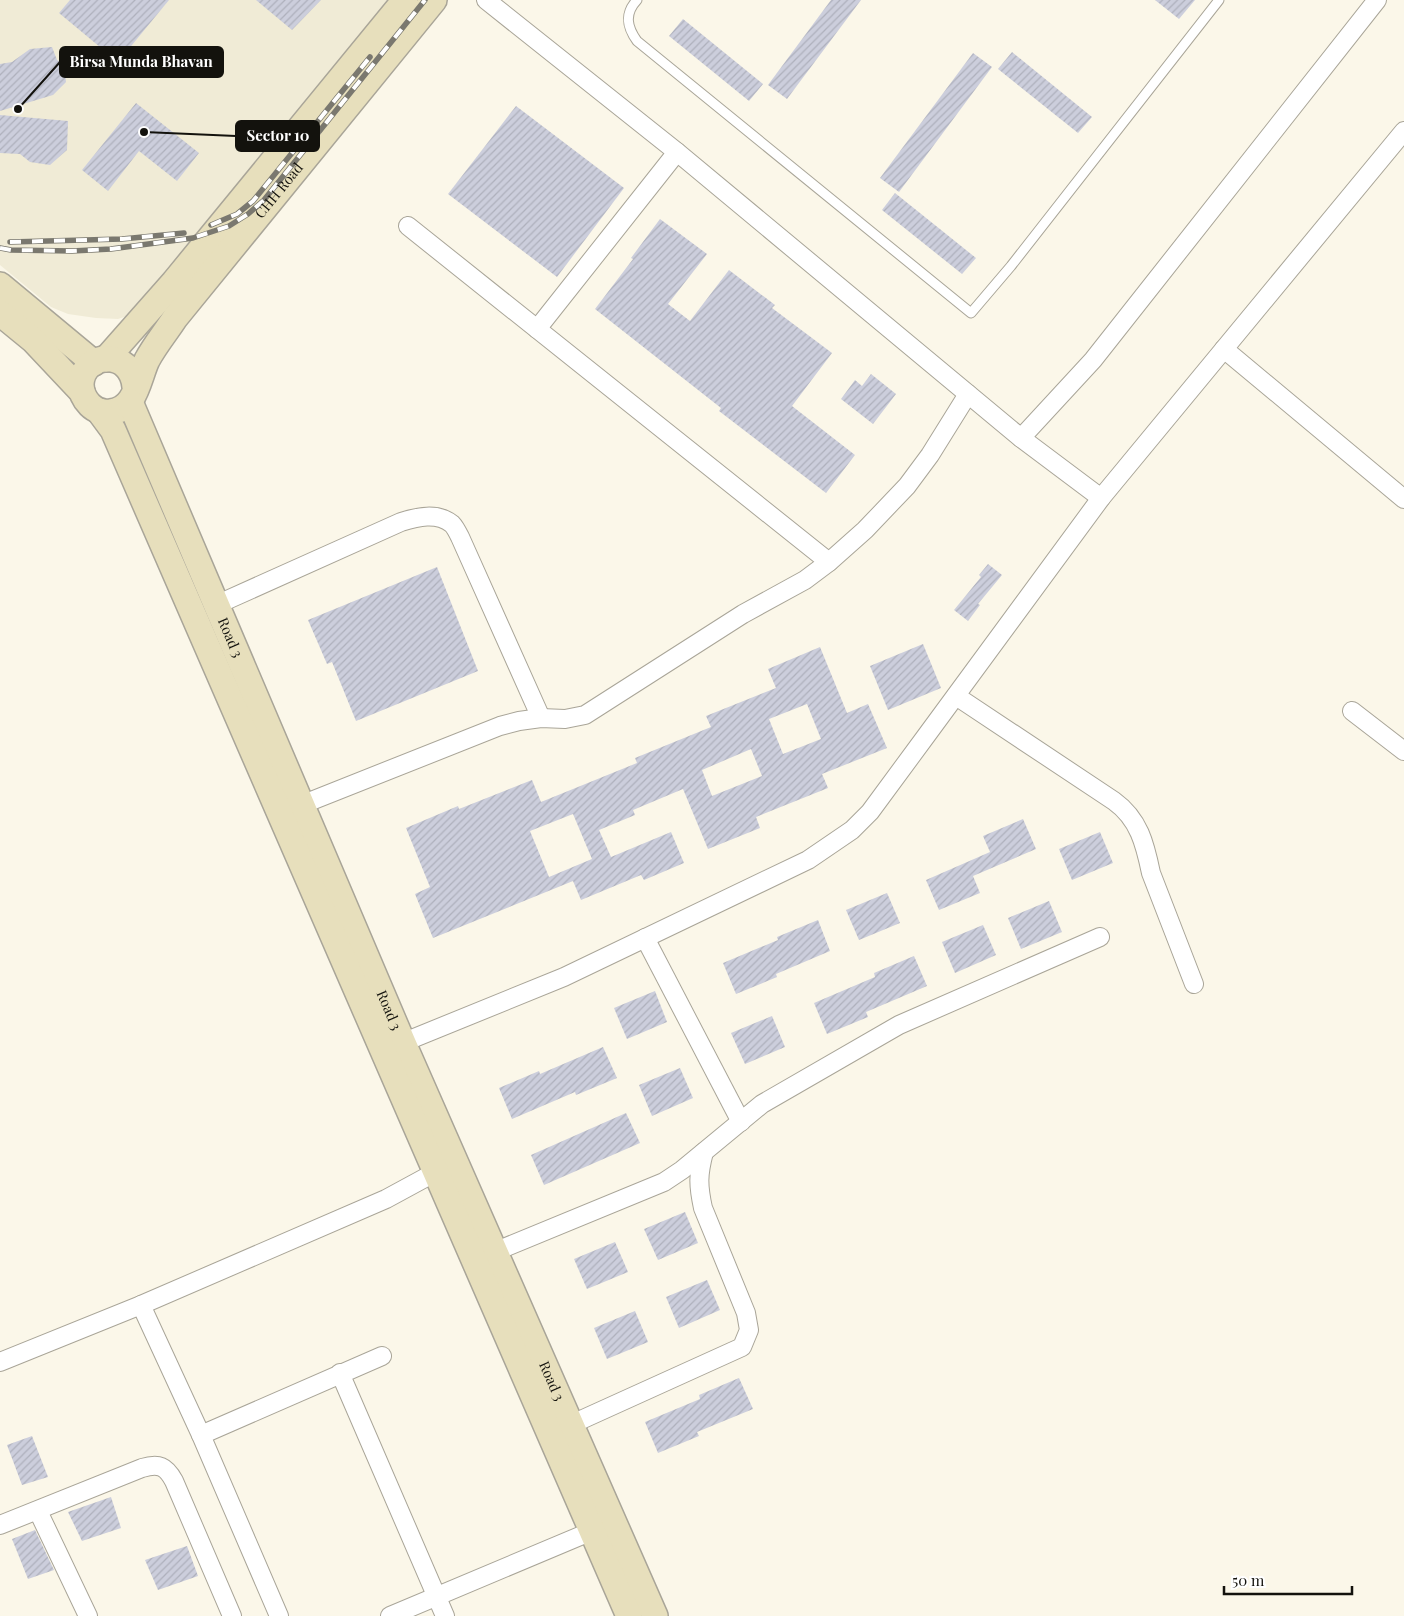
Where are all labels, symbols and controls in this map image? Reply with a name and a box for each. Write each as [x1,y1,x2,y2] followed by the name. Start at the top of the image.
[60,47,223,77] callout: Birsa Munda Bhavan
[69,51,213,71] text: Birsa Munda Bhavan
[236,121,319,151] callout: Sector 10
[246,125,310,145] text: Sector 10
[250,159,307,222] street label: CHH Road
[214,614,248,660] street label: Road 3
[373,987,406,1033] street label: Road 3
[535,1358,569,1404] street label: Road 3
[1224,1564,1352,1596] scale bar
[1232,1570,1265,1590] text: 50 m

